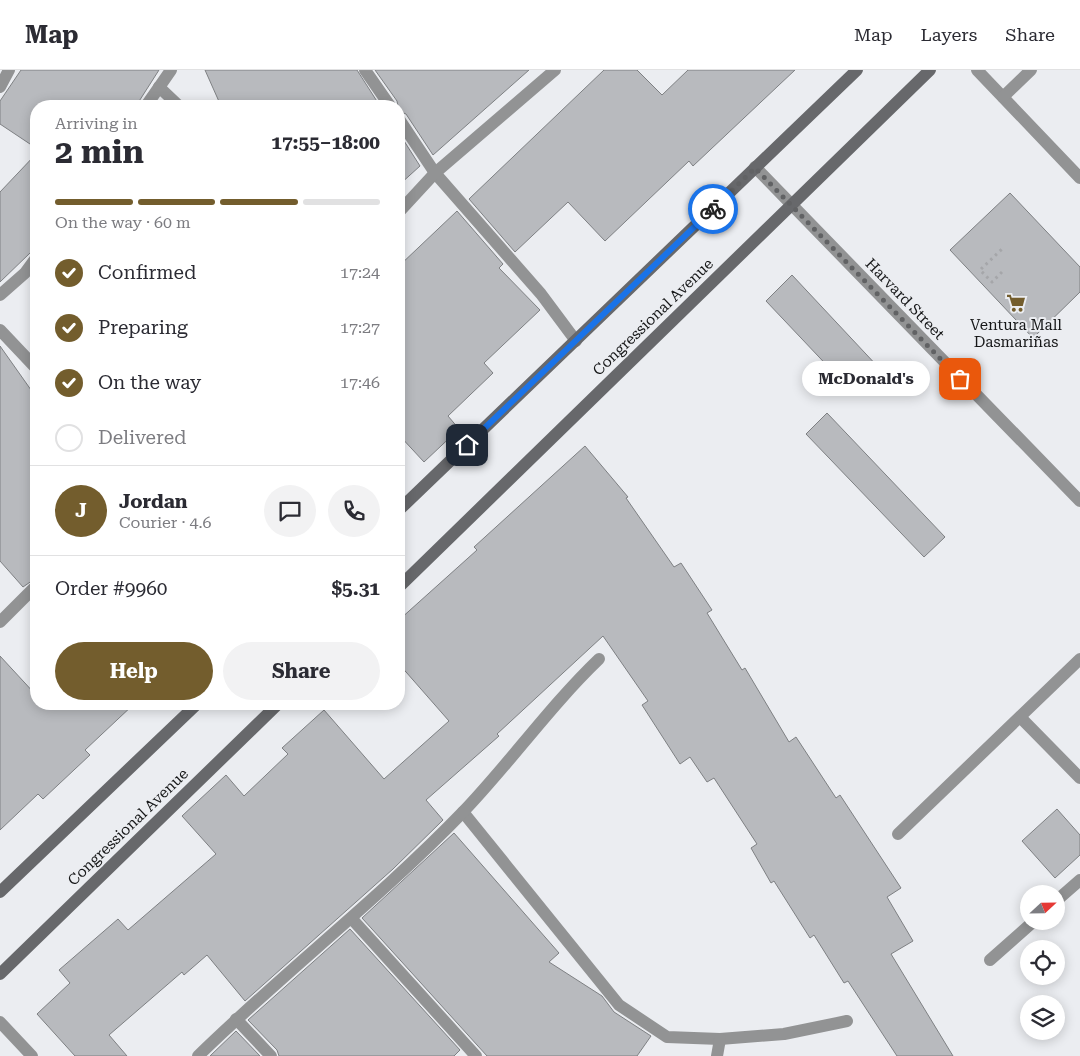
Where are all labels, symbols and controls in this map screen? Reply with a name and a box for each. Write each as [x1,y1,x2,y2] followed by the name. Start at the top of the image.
[25,21,79,49] text: Map
[854,24,893,45] text: Map
[921,24,977,45] text: Layers
[1005,24,1055,45] text: Share
[55,114,138,133] text: Arriving in
[271,131,380,154] text: 17:55–18:00
[55,133,144,171] text: 2 min
[688,184,738,234] courier
[699,195,727,223] icon: bike
[55,213,191,232] text: On the way · 60 m
[589,255,717,379] street label: Congressional Avenue
[862,255,949,344] street label: Harvard Street
[55,259,83,287] icon: check
[98,261,196,284] text: Confirmed
[340,263,380,282] text: 17:24
[1005,292,1027,314] supermarket icon: Ventura Mall Dasmariñas
[55,314,83,342] icon: check
[98,316,188,339] text: Preparing
[970,316,1062,351] place label: Ventura Mall Dasmariñas
[340,318,380,337] text: 17:27
[939,358,981,400] pin
[802,362,930,396] callout: McDonald's
[946,365,974,393] icon: bag
[55,369,83,397] icon: check
[818,369,914,388] text: McDonald's
[98,371,201,394] text: On the way
[340,373,380,392] text: 17:46
[446,424,488,466] pin
[98,426,186,449] text: Delivered
[453,431,481,459] icon: home
[264,485,316,537] button: chat
[328,485,380,537] button: phone
[119,490,188,513] text: Jordan
[75,499,87,522] text: J
[119,513,212,532] text: Courier · 4.6
[55,577,167,600] text: Order #9960
[331,577,380,600] text: $5.31
[55,642,213,700] button: Help
[223,642,380,700] button: Share
[64,765,192,889] street label: Congressional Avenue
[1020,885,1065,930] north arrow
[1020,885,1065,1040] map controls
[1020,940,1065,985] button: locate
[1020,995,1065,1040] button: layers

